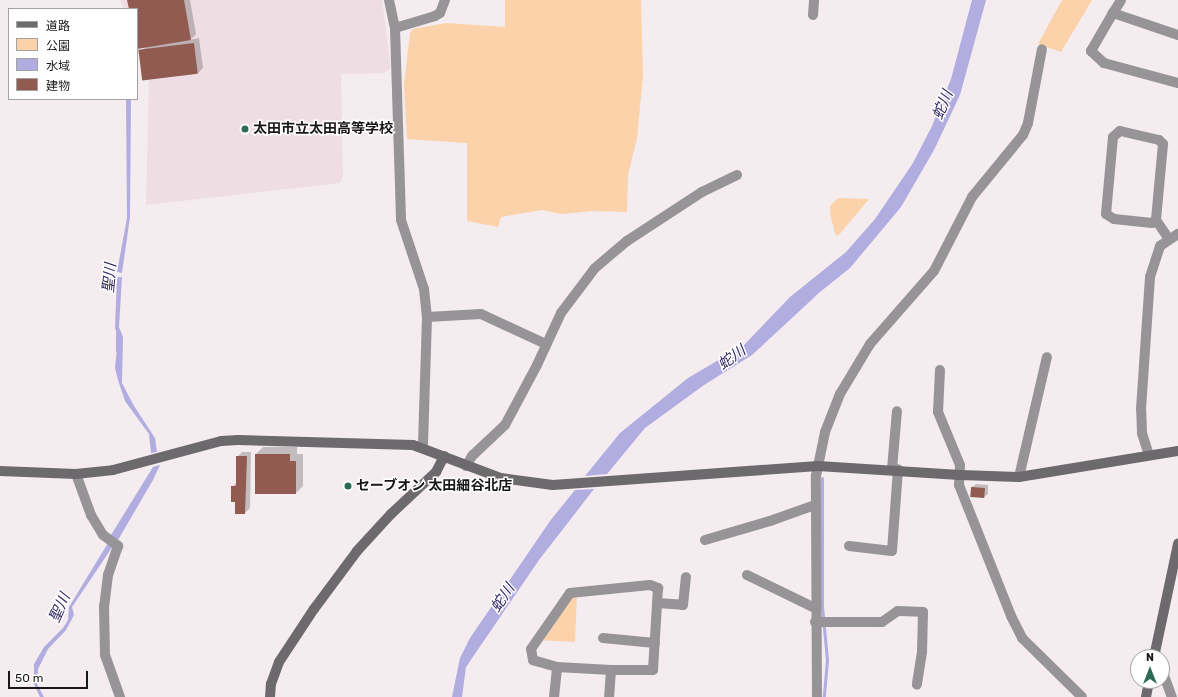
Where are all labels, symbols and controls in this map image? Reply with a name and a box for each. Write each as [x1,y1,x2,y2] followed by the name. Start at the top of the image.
[8,8,138,100] legend
[46,19,70,33] text: 道路
[46,39,70,53] text: 公園
[46,59,70,73] text: 水域
[46,79,70,93] text: 建物
[929,88,957,122] water label: 蛇川
[253,121,393,137] place label: 太田市立太田高等学校
[240,124,250,134] marker: 太田市立太田高等学校
[100,262,120,294] water label: 聖川
[715,342,749,374] water label: 蛇川
[356,478,513,494] place label: セーブオン 太田細谷北店
[343,481,353,491] marker: セーブオン 太田細谷北店
[487,581,519,615] water label: 蛇川
[46,591,74,625] water label: 聖川
[1130,649,1170,689] north arrow
[1146,651,1154,664] text: N
[10,663,90,689] scale bar
[15,671,43,685] text: 50 m

